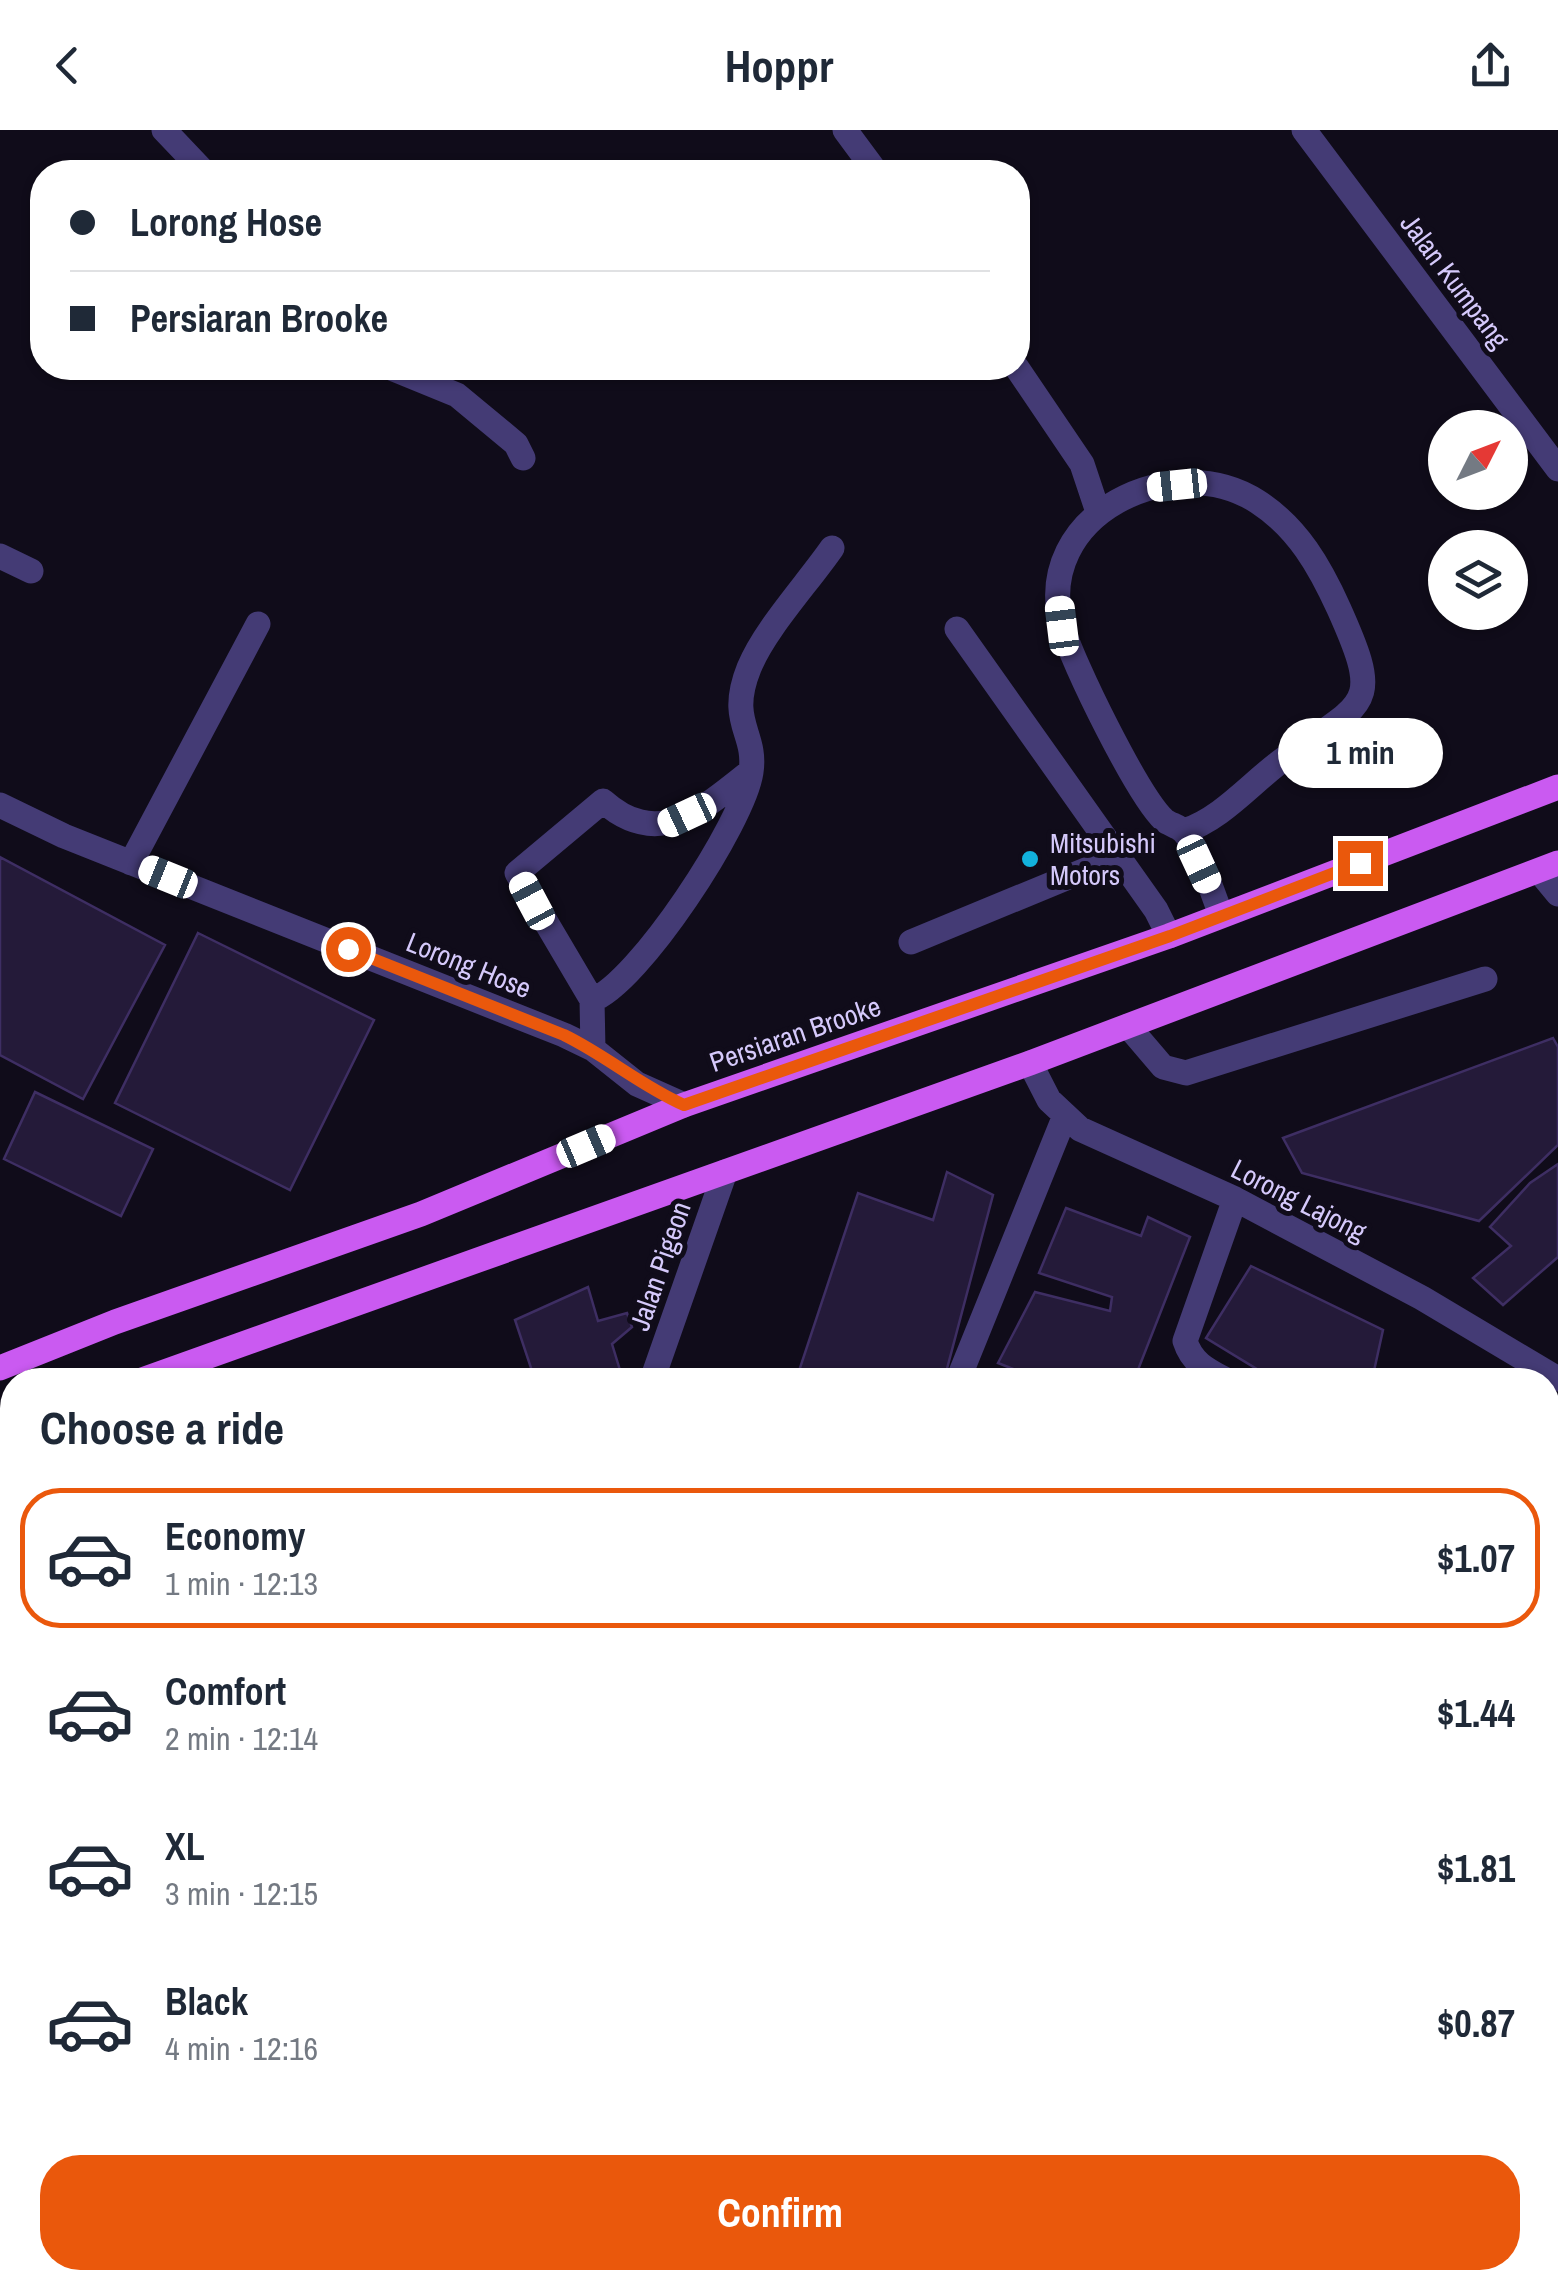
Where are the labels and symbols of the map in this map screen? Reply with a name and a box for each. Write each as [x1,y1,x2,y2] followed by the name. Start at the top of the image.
[1392,206,1518,356] street label: Jalan Kumpang
[1428,410,1528,510] north arrow
[1146,467,1208,503] car
[1043,594,1081,658] car
[1278,718,1442,788] callout: 1 min
[653,789,721,841] car
[1050,824,1156,894] place label: Mitsubishi Motors
[1173,830,1225,898] car
[1338,841,1383,886] route end
[1019,848,1041,870] marker: Mitsubishi Motors
[135,852,201,902] car
[505,867,559,935] car
[401,923,537,1007] street label: Lorong Hose
[326,927,371,972] route start
[704,987,886,1081] street label: Persiaran Brooke
[553,1120,619,1172] car
[1225,1150,1373,1250] street label: Lorong Lajong
[620,1196,700,1336] street label: Jalan Pigeon

